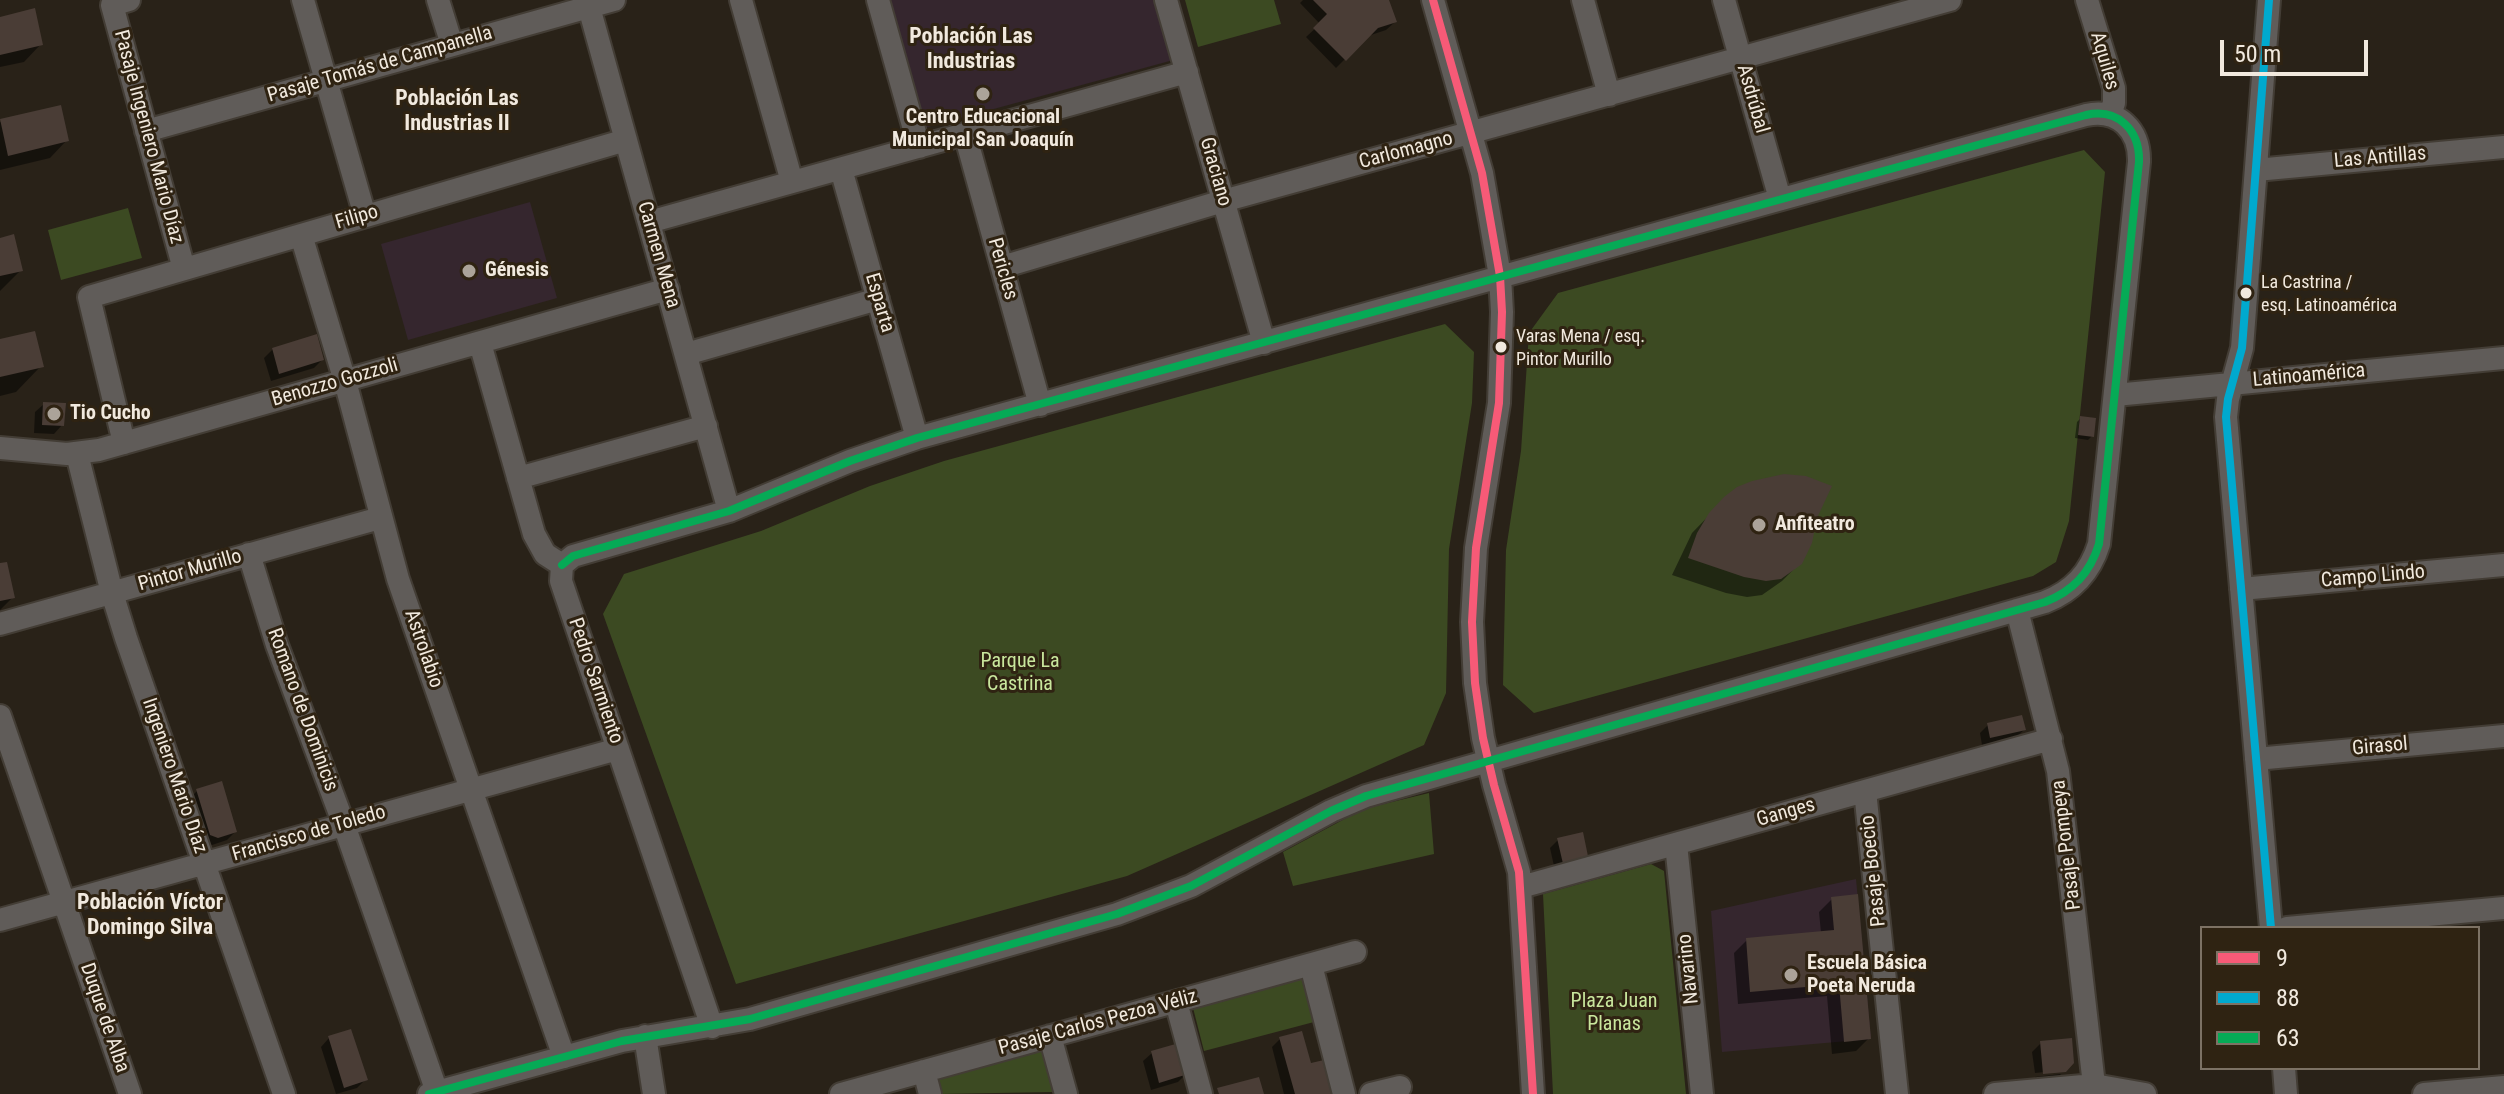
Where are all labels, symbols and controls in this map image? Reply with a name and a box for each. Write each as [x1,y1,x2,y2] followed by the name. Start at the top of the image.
[265,21,495,109] street label: Pasaje Tomás de Campanella
[909,24,1033,76] district label: Población Las Industrias
[2224,24,2372,74] scale bar
[108,28,188,246] street label: Pasaje Ingeniero Mario Díaz
[2084,29,2124,93] street label: Aquiles
[2234,40,2281,68] text: 50 m
[1731,62,1773,136] street label: Asdrúbal
[974,85,992,103] marker: Centro Educacional Municipal San Joaquín
[395,86,519,138] district label: Población Las Industrias II
[892,106,1074,153] place label: Centro Educacional Municipal San Joaquín
[1357,127,1455,175] street label: Carlomagno
[1194,135,1236,209] street label: Graciano
[2333,142,2427,174] street label: Las Antillas
[631,199,685,311] street label: Carmen Mena
[333,200,381,236] street label: Filipo
[982,235,1022,303] street label: Pericles
[485,259,549,283] place label: Génesis
[460,262,478,280] marker: Génesis
[859,271,899,335] street label: Esparta
[2261,272,2397,314] place label: La Castrina / esq. Latinoamérica
[2238,285,2254,301] marker: La Castrina / esq. Latinoamérica
[1516,326,1645,368] place label: Varas Mena / esq. Pintor Murillo
[1493,339,1509,355] marker: Varas Mena / esq. Pintor Murillo
[269,354,401,412] street label: Benozzo Gozzoli
[2252,359,2366,393] street label: Latinoamérica
[70,402,151,426] place label: Tio Cucho
[45,405,63,423] marker: Tio Cucho
[1775,513,1855,537] place label: Anfiteatro
[1750,516,1768,534] marker: Anfiteatro
[136,545,244,597] street label: Pintor Murillo
[2320,561,2426,593] street label: Campo Lindo
[398,607,448,691] street label: Astrolabio
[562,615,628,747] street label: Pedro Sarmiento
[261,625,343,795] street label: Romano de Dominicis
[980,650,1060,697] park label: Parque La Castrina
[136,695,212,857] street label: Ingeniero Mario Díaz
[2351,733,2409,761] street label: Girasol
[2047,779,2087,911] street label: Pasaje Pompeya
[1754,793,1818,833] street label: Ganges
[230,801,388,867] street label: Francisco de Toledo
[1856,814,1892,928] street label: Pasaje Boecio
[77,890,223,942] district label: Población Víctor Domingo Silva
[2200,926,2480,1070] legend
[1673,933,1705,1005] street label: Navarino
[2276,944,2288,972] text: 9
[1807,952,1927,999] place label: Escuela Básica Poeta Neruda
[74,960,134,1076] street label: Duque de Alba
[1782,966,1800,984] marker: Escuela Básica Poeta Neruda
[2276,984,2300,1012] text: 88
[996,985,1200,1061] street label: Pasaje Carlos Pezoa Véliz
[1571,990,1657,1037] park label: Plaza Juan Planas
[2276,1024,2300,1052] text: 63

